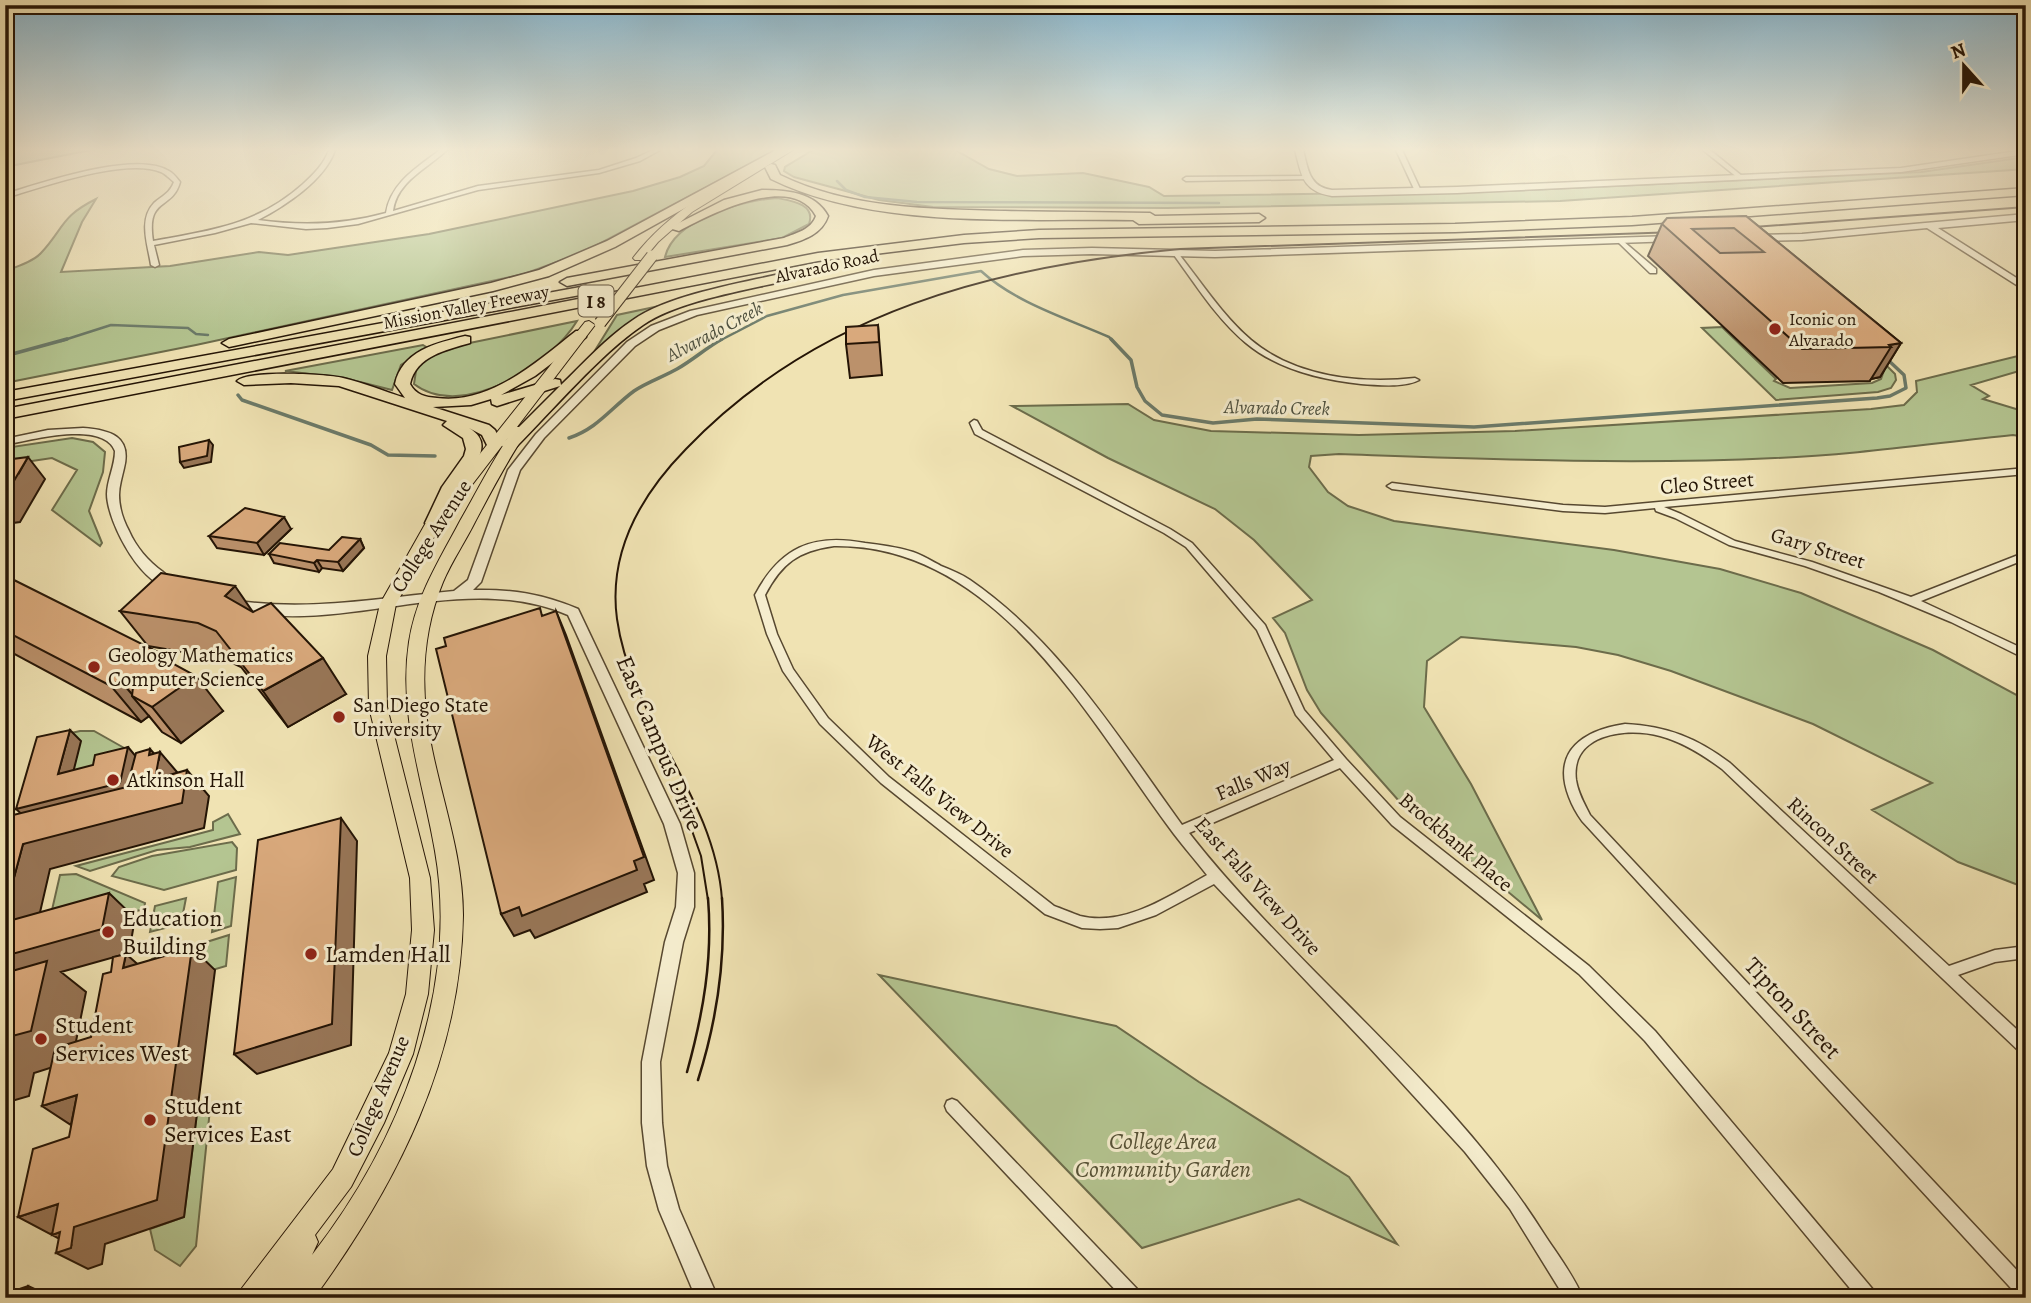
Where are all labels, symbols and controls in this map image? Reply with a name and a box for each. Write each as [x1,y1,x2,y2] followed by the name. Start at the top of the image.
[1930,32,2000,102] north arrow
[1947,36,1970,66] text: N
[772,243,881,289] street label: Alvarado Road
[381,279,552,335] street label: Mission Valley Freeway
[578,286,614,316] road number: I 8
[661,296,767,369] water label: Alvarado Creek
[1788,307,1857,352] place label: Iconic on Alvarado
[1767,321,1783,337] marker: Iconic on Alvarado
[1223,394,1330,422] water label: Alvarado Creek
[1659,465,1755,501] street label: Cleo Street
[384,474,478,598] street label: College Avenue
[1767,520,1869,576] street label: Gary Street
[108,641,293,693] place label: Geology Mathematics Computer Science
[609,651,711,835] street label: East Campus Drive
[86,659,102,675] marker: Geology Mathematics Computer Science
[353,691,488,743] place label: San Diego State University
[331,709,347,725] marker: San Diego State University
[859,727,1020,864] street label: West Falls View Drive
[1211,750,1295,807] street label: Falls Way
[126,766,244,794] place label: Atkinson Hall
[105,772,121,788] marker: Atkinson Hall
[1393,786,1519,898] street label: Brockbank Place
[1781,790,1885,890] street label: Rincon Street
[1188,811,1328,961] street label: East Falls View Drive
[122,902,222,962] place label: Education Building
[100,924,116,940] marker: Education Building
[325,938,451,970] place label: Lamden Hall
[303,946,319,962] marker: Lamden Hall
[1737,950,1849,1066] street label: Tipton Street
[55,1009,189,1069] place label: Student Services West
[33,1031,49,1047] marker: Student Services West
[340,1031,416,1161] street label: College Avenue
[164,1090,291,1150] place label: Student Services East
[142,1112,158,1128] marker: Student Services East
[1075,1125,1251,1185] park label: College Area Community Garden

